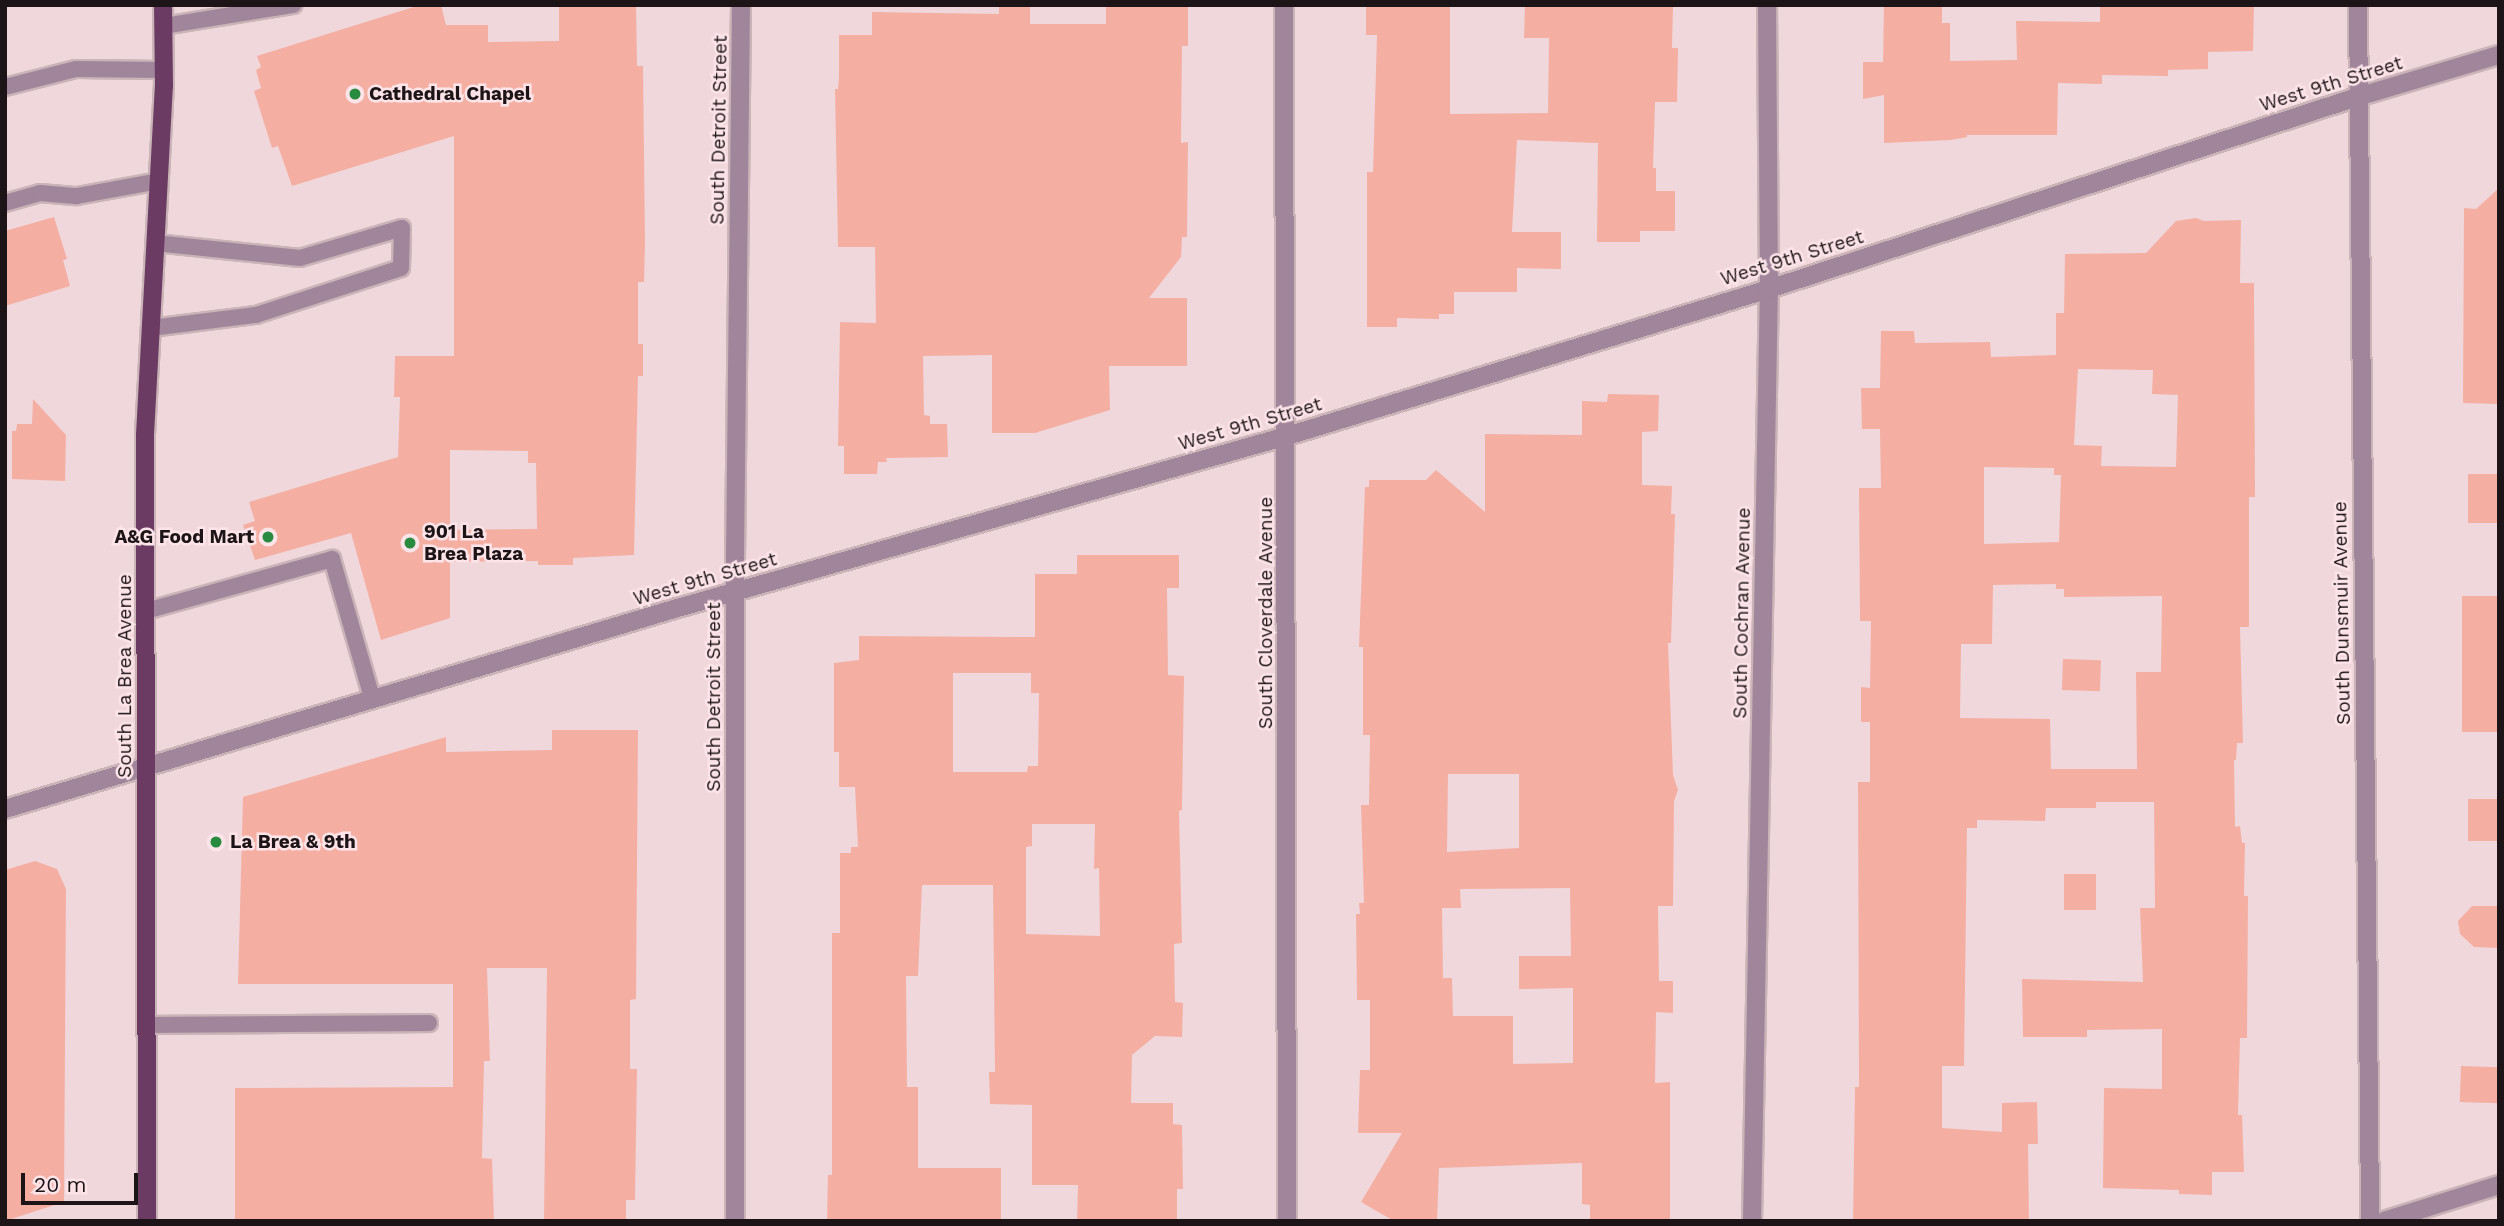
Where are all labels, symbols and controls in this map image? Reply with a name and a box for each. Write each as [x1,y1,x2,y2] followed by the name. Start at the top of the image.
[706,35,732,225] street label: South Detroit Street
[2257,51,2405,117] street label: West 9th Street
[369,83,531,105] place label: Cathedral Chapel
[347,86,363,102] marker: Cathedral Chapel
[1718,225,1866,291] street label: West 9th Street
[1176,393,1324,455] street label: West 9th Street
[1255,496,1277,730] street label: South Cloverdale Avenue
[2329,500,2355,726] street label: South Dunsmuir Avenue
[1729,507,1755,719] street label: South Cochran Avenue
[424,521,523,565] place label: 901 La Brea Plaza
[114,526,254,548] place label: A&G Food Mart
[260,529,276,545] marker: A&G Food Mart
[402,535,418,551] marker: 901 La Brea Plaza
[631,548,779,610] street label: West 9th Street
[114,573,136,779] street label: South La Brea Avenue
[703,602,725,792] street label: South Detroit Street
[230,831,356,853] place label: La Brea & 9th
[208,834,224,850] marker: La Brea & 9th
[24,1160,142,1204] scale bar
[34,1172,86,1197] text: 20 m

